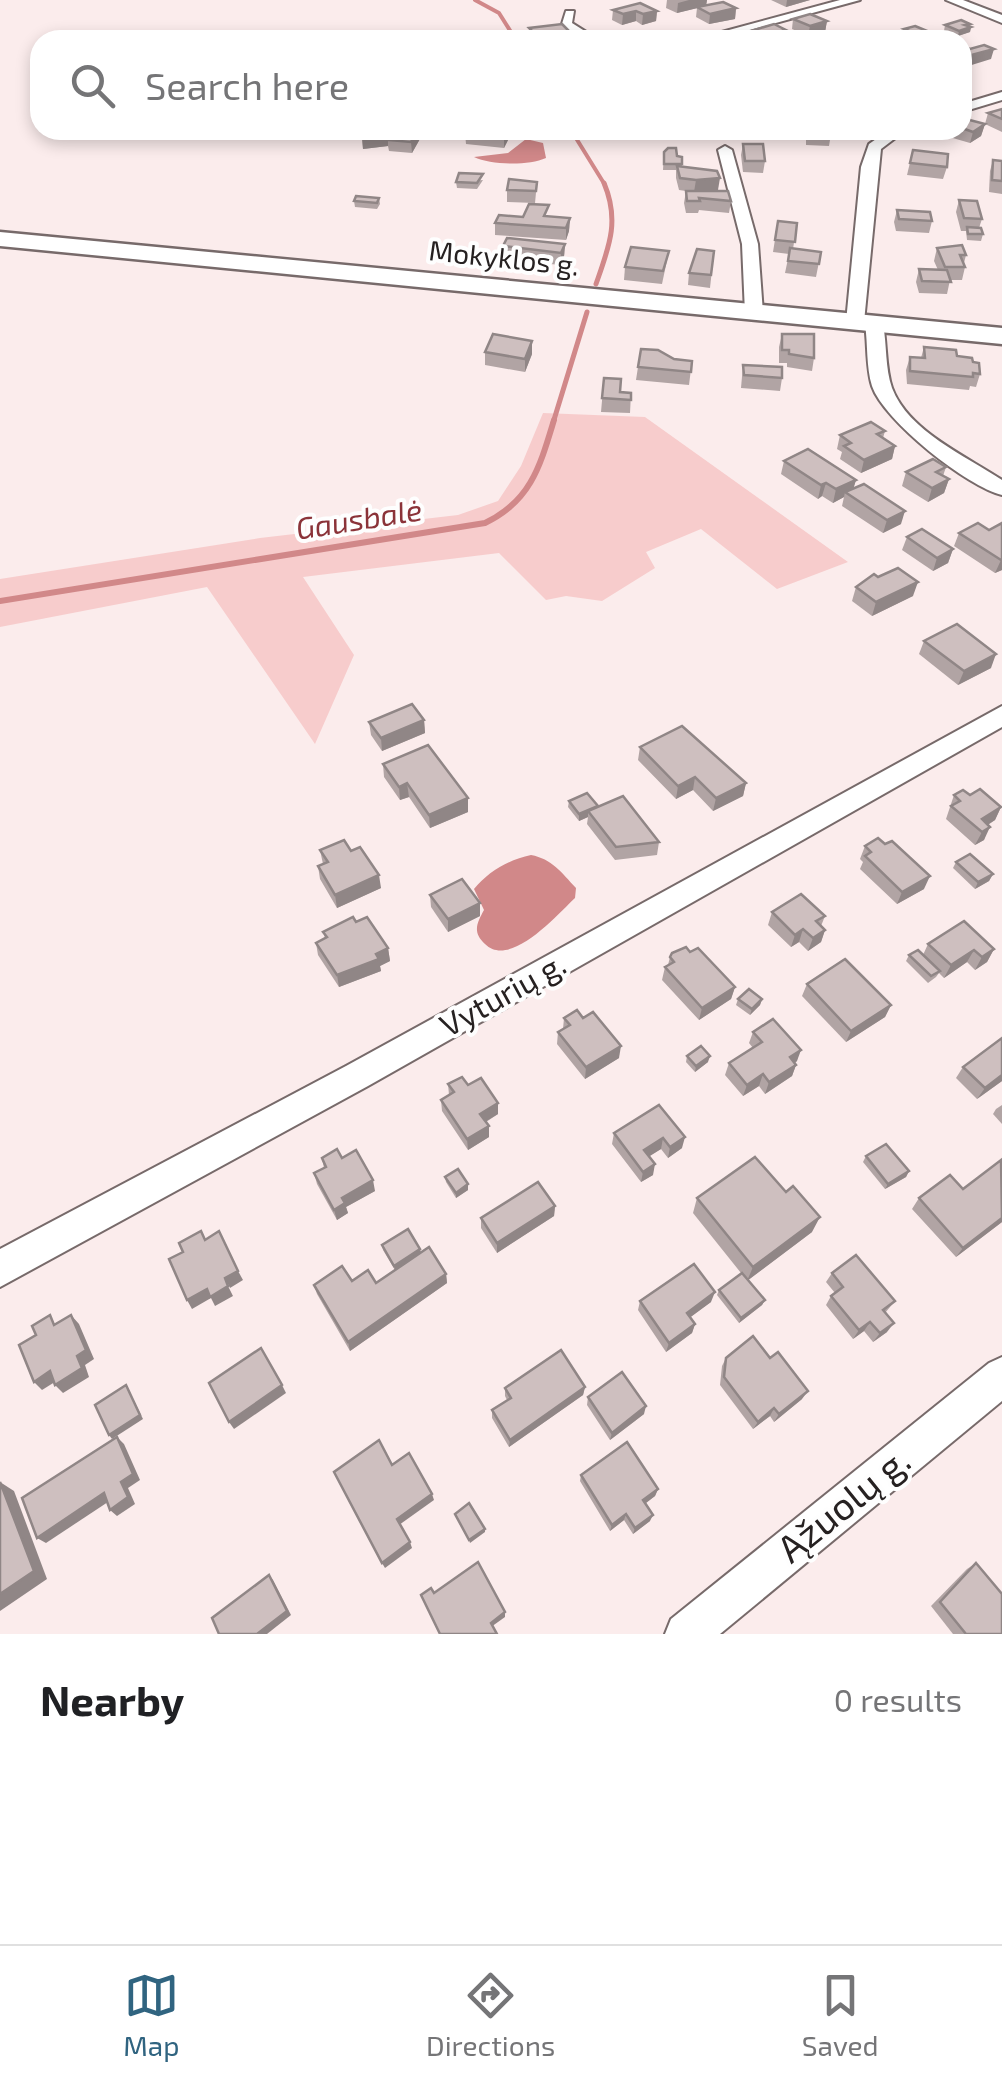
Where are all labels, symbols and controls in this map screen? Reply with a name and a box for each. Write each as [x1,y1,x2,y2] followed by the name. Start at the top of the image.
[30,30,972,140] search box
[65,58,120,113] icon: search
[145,62,349,108] text: Search here
[427,232,581,282] street label: Mokyklos g.
[293,490,424,546] water label: Gausbalė
[432,943,572,1043] street label: Vyturių g.
[767,1436,918,1571] street label: Ąžuolų g.
[40,1674,184,1724] text: Nearby
[834,1680,962,1718] text: 0 results
[123,1968,179,2062] tab: Map
[426,1968,555,2062] tab: Directions
[802,1968,879,2062] tab: Saved

